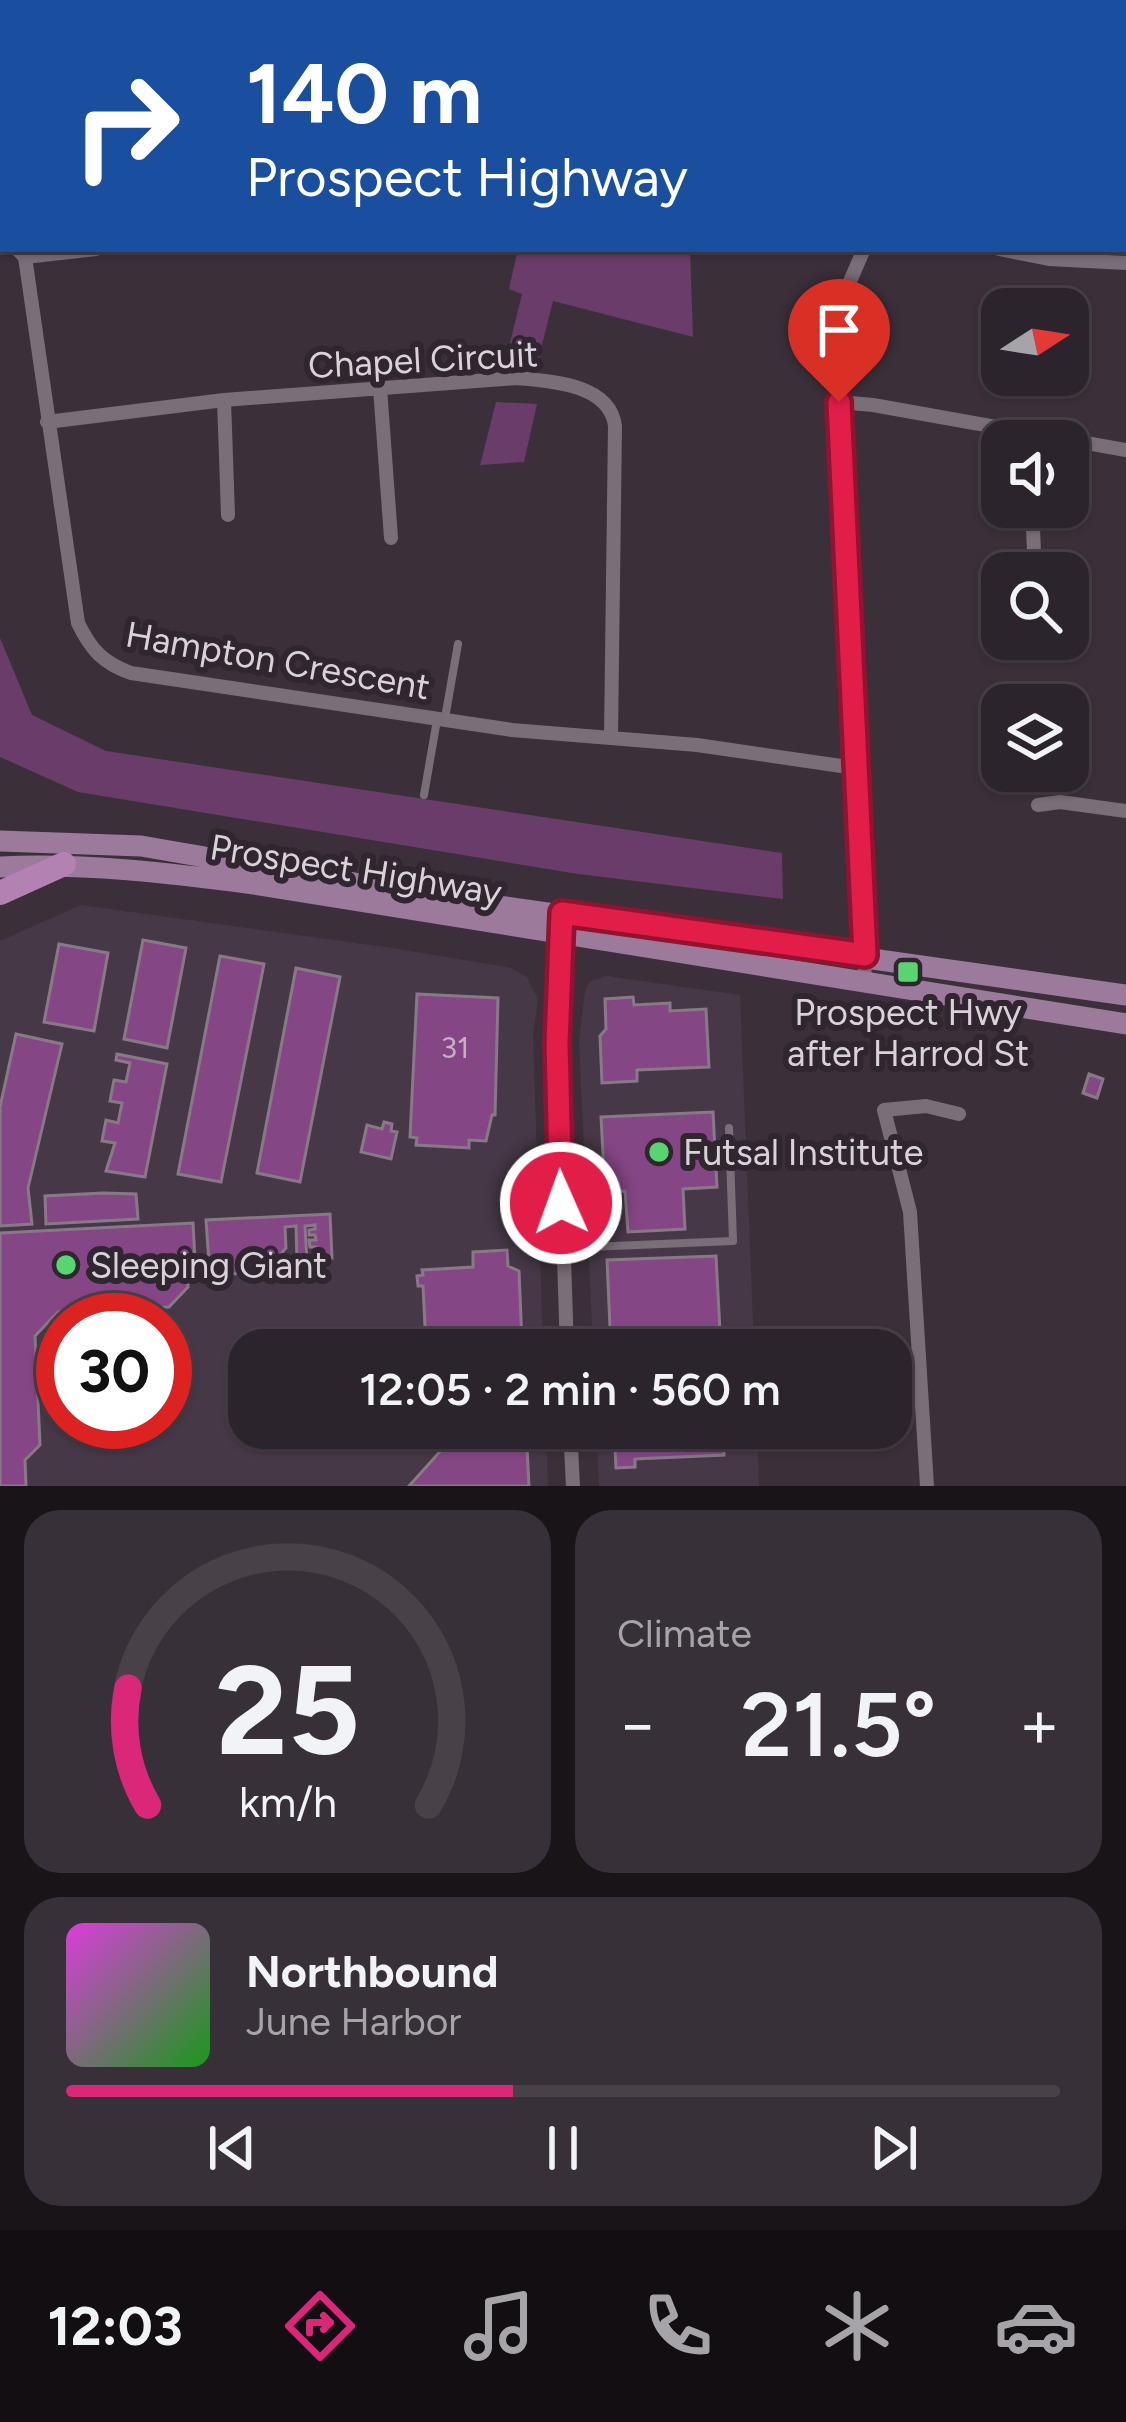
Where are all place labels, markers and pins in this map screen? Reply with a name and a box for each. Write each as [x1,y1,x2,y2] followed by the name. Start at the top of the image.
[788,279,890,402] pin
[895,959,921,985] marker: Prospect Hwy after Harrod St
[787,991,1029,1075] place label: Prospect Hwy after Harrod St
[683,1131,923,1174] place label: Futsal Institute
[646,1139,672,1165] marker: Futsal Institute
[90,1244,327,1287] place label: Sleeping Giant
[53,1252,79,1278] marker: Sleeping Giant

